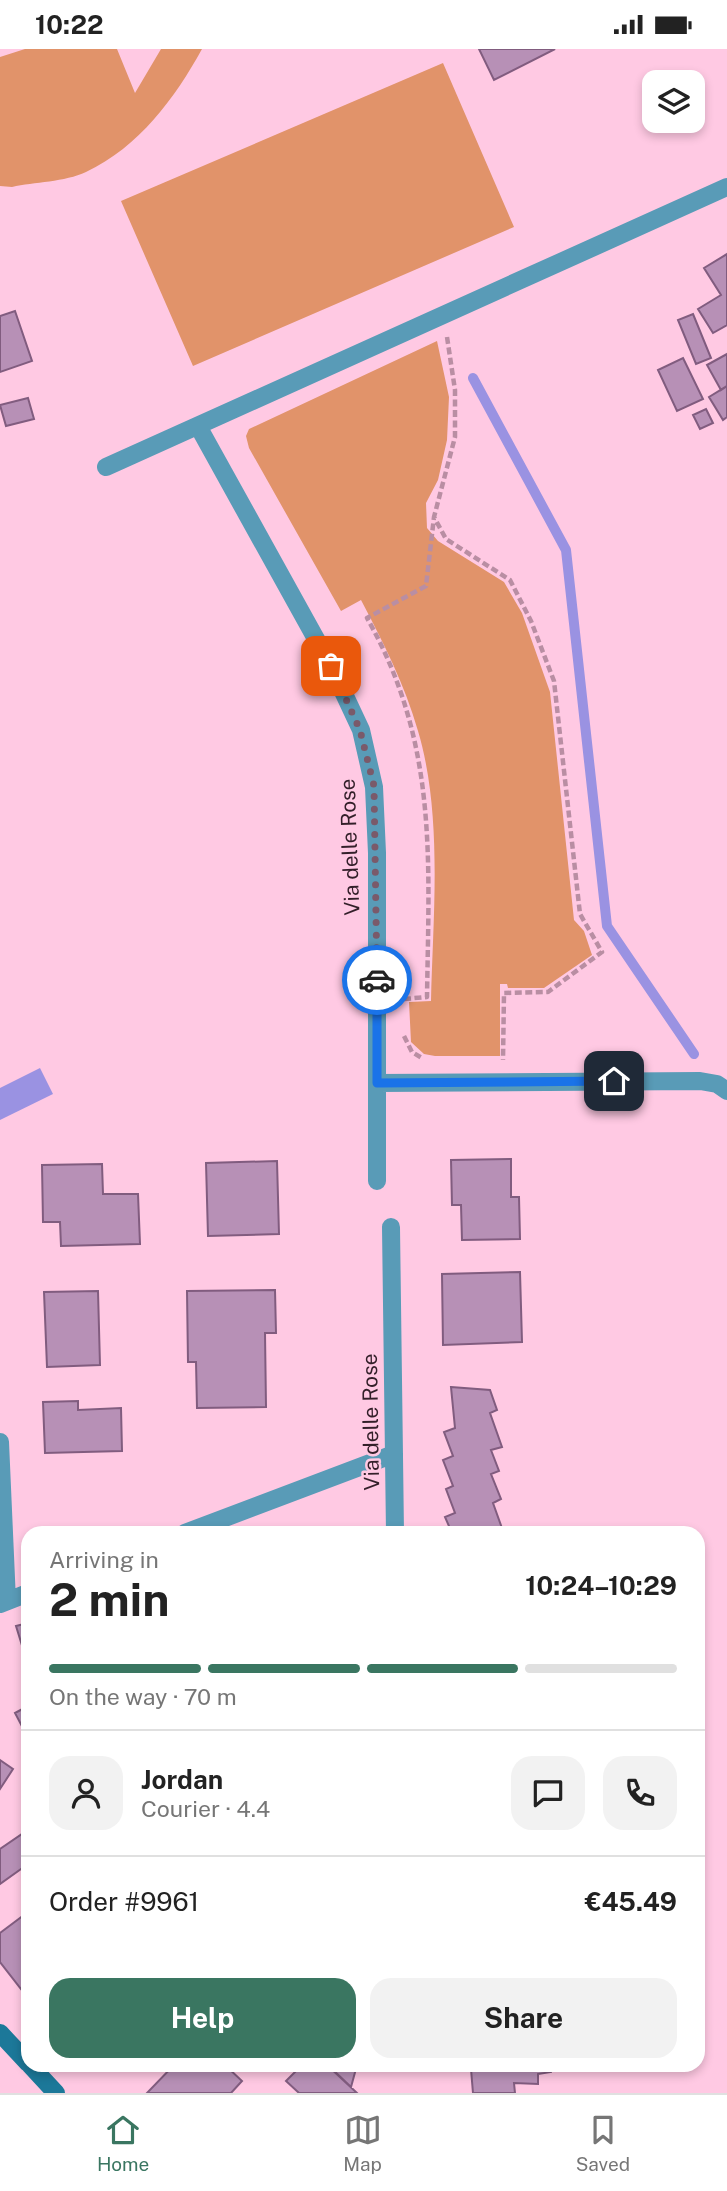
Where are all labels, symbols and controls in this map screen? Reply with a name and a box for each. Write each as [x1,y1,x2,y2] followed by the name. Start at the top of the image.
[35,9,103,40] text: 10:22
[642,70,705,133] map controls
[642,70,705,133] button: layers
[301,636,361,696] pin
[312,647,350,685] icon: bag
[335,778,364,916] street label: Via delle Rose
[342,945,412,1015] courier
[358,961,396,999] icon: car
[584,1051,644,1111] pin
[595,1062,633,1100] icon: home
[357,1353,384,1491] street label: Via delle Rose
[49,1546,159,1573] text: Arriving in
[525,1570,677,1601] text: 10:24–10:29
[49,1572,169,1626] text: 2 min
[49,1683,237,1710] text: On the way · 70 m
[49,1756,123,1830] button: person
[511,1756,585,1830] button: chat
[603,1756,677,1830] button: phone
[141,1764,223,1795] text: Jordan
[141,1795,270,1822] text: Courier · 4.4
[49,1886,199,1917] text: Order #9961
[585,1886,677,1917] text: €45.49
[49,1978,356,2058] button: Help
[370,1978,677,2058] button: Share
[97,2111,149,2175] tab: Home
[343,2111,382,2175] tab: Map
[576,2111,630,2175] tab: Saved

